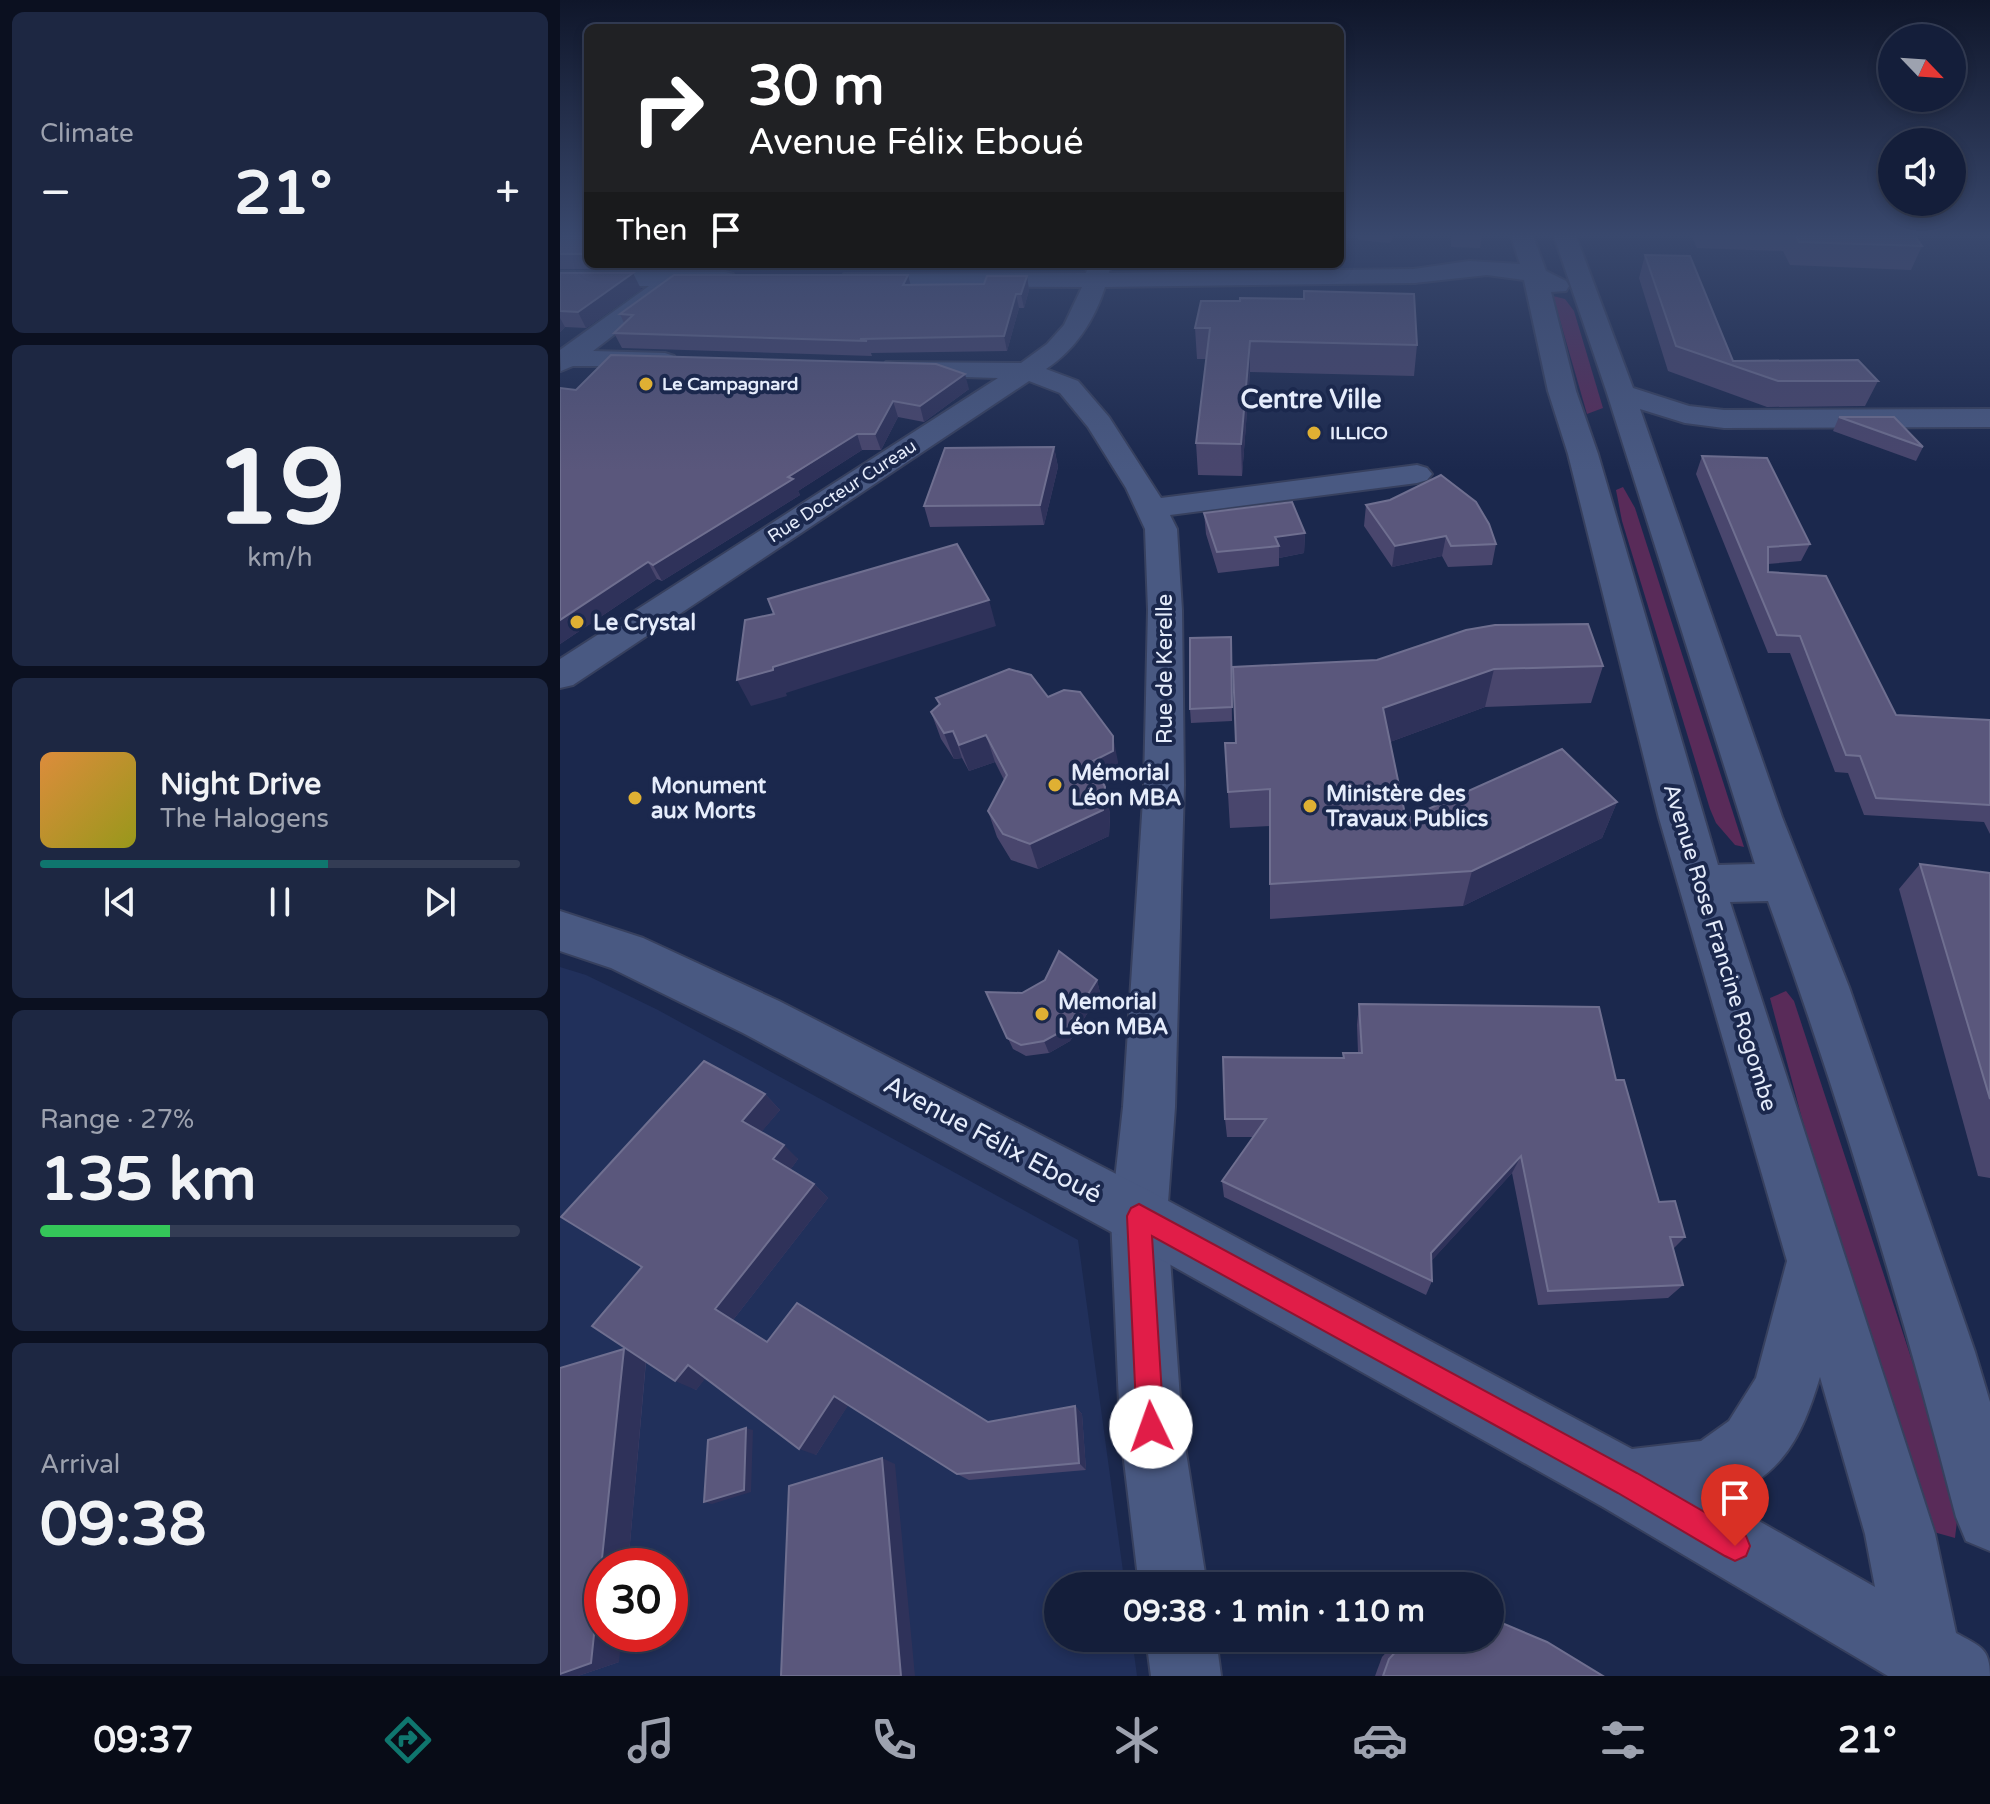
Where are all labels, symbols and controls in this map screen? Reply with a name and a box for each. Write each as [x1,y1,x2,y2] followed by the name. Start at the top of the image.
[1878,24,1966,112] north arrow
[1878,24,1966,216] map controls
[748,53,884,120] text: 30 m
[616,56,720,160] icon: right
[40,118,134,149] text: Climate
[748,121,1084,164] text: Avenue Félix Eboué
[1878,128,1966,216] button: sound
[234,158,332,230] text: 21°
[40,167,71,220] text: −
[495,167,520,220] text: +
[704,208,748,252] icon: arrive
[616,212,688,249] text: Then
[662,373,798,395] place label: Le Campagnard
[637,375,655,393] marker: Le Campagnard
[1241,384,1382,415] district label: Centre Ville
[1330,422,1388,444] place label: ILLICO
[1305,424,1323,442] marker: ILLICO
[215,427,345,552] text: 19
[763,435,921,547] street label: Rue Docteur Cureau
[247,542,313,573] text: km/h
[1152,594,1178,744] street label: Rue de Kerelle
[593,610,696,636] place label: Le Crystal
[568,613,586,631] marker: Le Crystal
[1071,760,1182,811] place label: Mémorial Léon MBA
[160,766,321,803] text: Night Drive
[651,773,767,824] place label: Monument aux Morts
[1046,776,1064,794] marker: Mémorial Léon MBA
[1325,781,1489,832] place label: Ministère des Travaux Publics
[1658,781,1782,1114] street label: Avenue Rose Francine Rogombe
[626,789,644,807] marker: Monument aux Morts
[1301,797,1319,815] marker: Ministère des Travaux Publics
[160,803,329,834] text: The Halogens
[98,880,142,924] icon: previous
[258,880,302,924] icon: pause
[418,880,462,924] icon: next
[1058,989,1169,1040] place label: Memorial Léon MBA
[1033,1005,1051,1023] marker: Memorial Léon MBA
[878,1069,1107,1210] street label: Avenue Félix Eboué
[40,1104,194,1135] text: Range · 27%
[40,1144,256,1216] text: 135 km
[1109,1385,1193,1469] position arrow
[40,1449,120,1480] text: Arrival
[1701,1464,1769,1546] pin
[1713,1476,1757,1520] icon: arrive
[40,1489,206,1561] text: 09:38
[584,1548,688,1652] speed limit sign: 30
[1123,1593,1425,1630] text: 09:38 · 1 min · 110 m
[380,1712,436,1768] icon: directions
[623,1712,679,1768] icon: music
[866,1712,922,1768] icon: phone
[1109,1712,1165,1768] icon: climate
[1352,1712,1408,1768] icon: car
[1595,1712,1651,1768] icon: filters
[93,1719,193,1762] text: 09:37
[1838,1719,1897,1762] text: 21°

